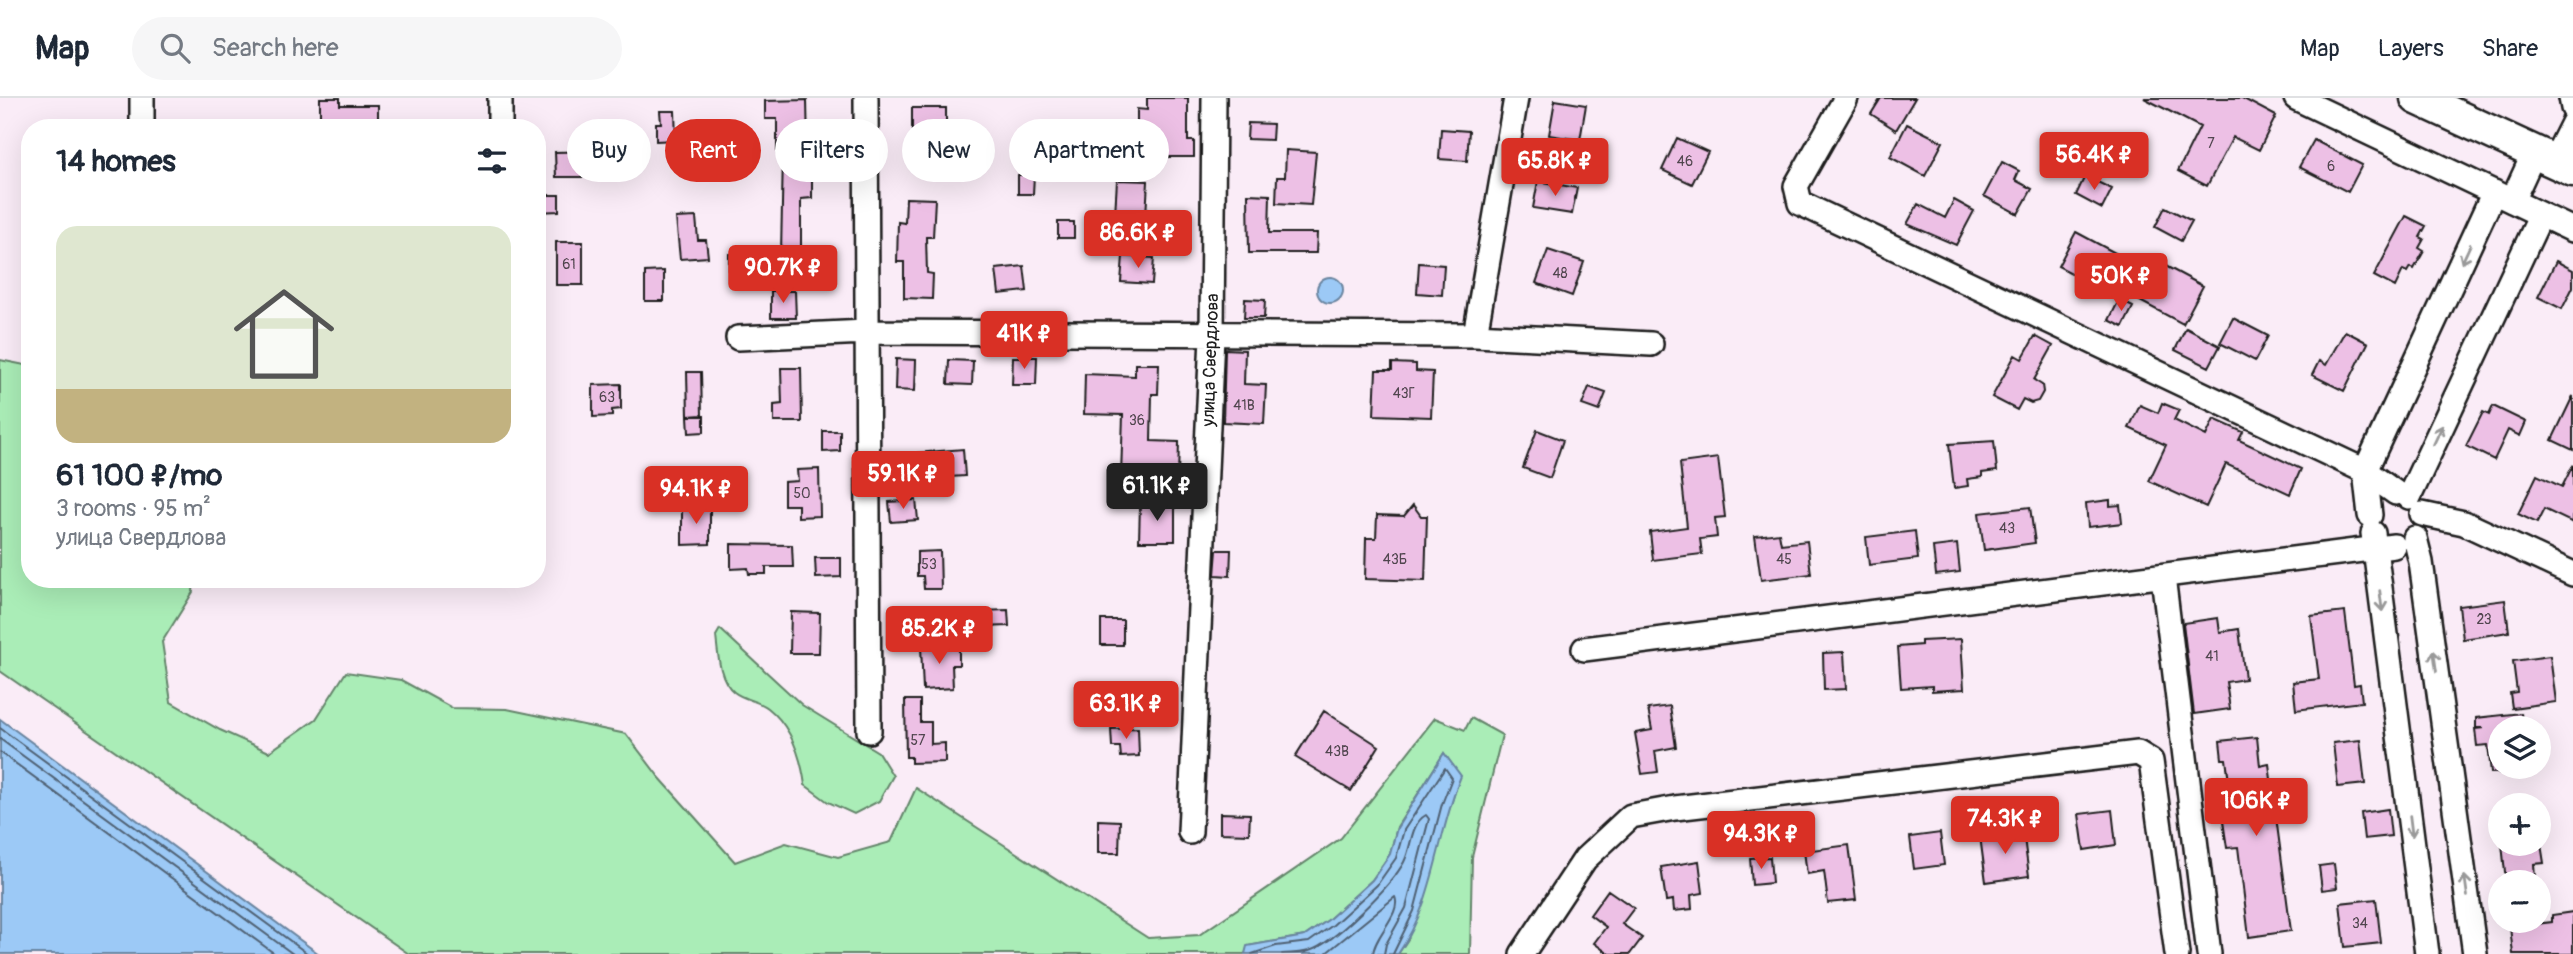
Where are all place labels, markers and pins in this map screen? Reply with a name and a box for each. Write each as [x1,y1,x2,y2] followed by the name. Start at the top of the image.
[2029,132,2159,192] pin: 56.4K ₽
[1490,139,1620,198] pin: 65.8K ₽
[1073,211,1203,270] pin: 86.6K ₽
[718,246,848,305] pin: 90.7K ₽
[2072,254,2170,313] pin: 50K ₽
[975,312,1073,371] pin: 41K ₽
[838,452,968,511] pin: 59.1K ₽
[1092,464,1222,523] pin: 61.1K ₽
[631,466,761,526] pin: 94.1K ₽
[874,606,1004,666] pin: 85.2K ₽
[1061,682,1191,741] pin: 63.1K ₽
[2199,778,2313,838] pin: 106K ₽
[1940,796,2070,856] pin: 74.3K ₽
[1696,812,1826,871] pin: 94.3K ₽

